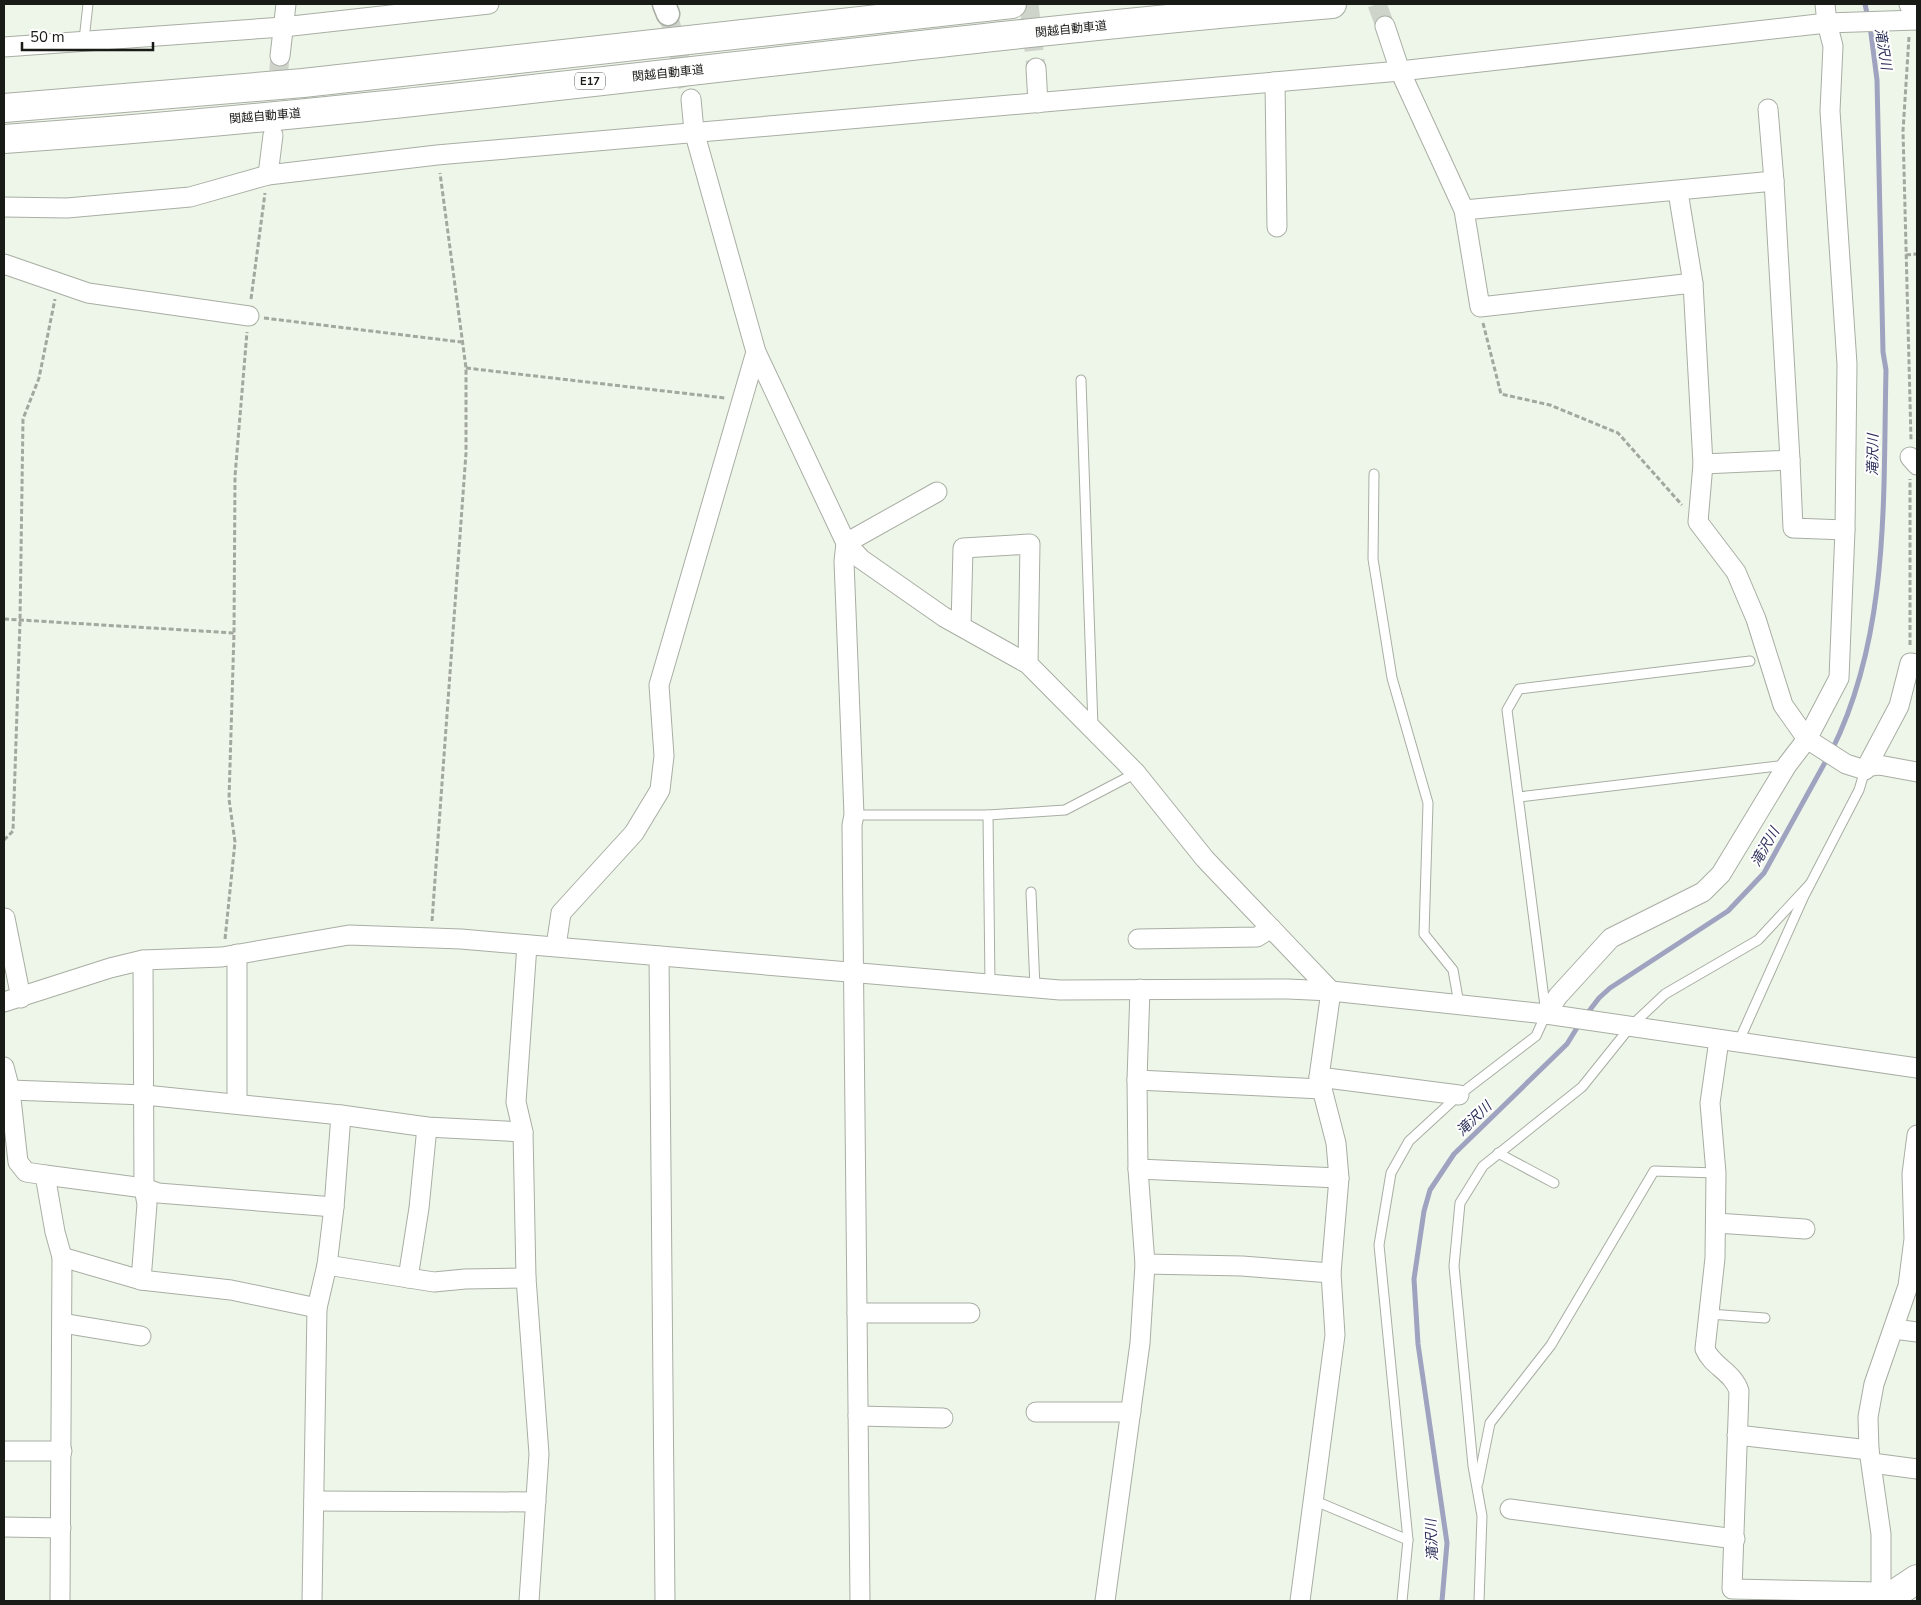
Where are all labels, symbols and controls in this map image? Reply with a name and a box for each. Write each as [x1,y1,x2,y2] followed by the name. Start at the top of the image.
[1034,17,1108,41] street label: 関越自動車道
[22,20,154,52] scale bar
[30,27,65,47] text: 50 m
[1870,27,1896,73] water label: 滝沢川
[631,61,705,85] street label: 関越自動車道
[575,72,605,90] road number: E17
[228,105,302,127] street label: 関越自動車道
[1863,432,1883,476] water label: 滝沢川
[1746,822,1785,870] water label: 滝沢川
[1452,1096,1497,1140] water label: 滝沢川
[1421,1517,1443,1561] water label: 滝沢川

